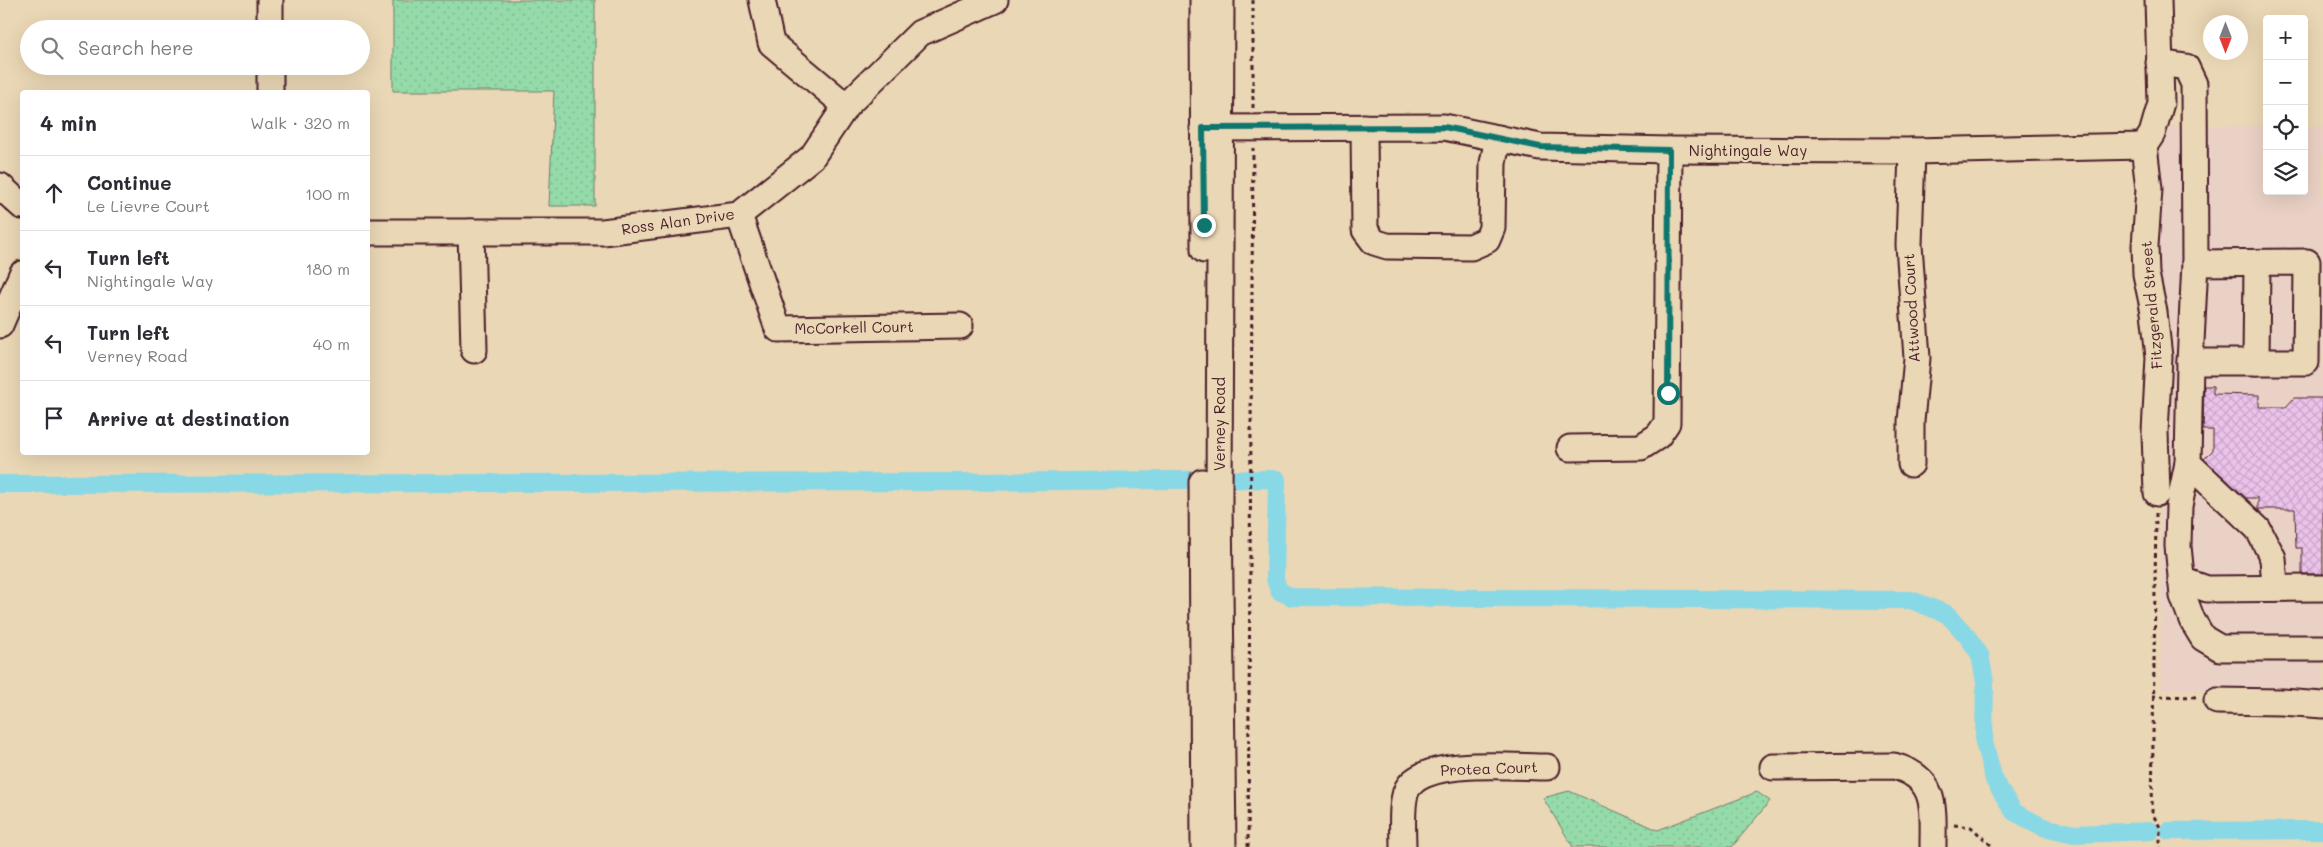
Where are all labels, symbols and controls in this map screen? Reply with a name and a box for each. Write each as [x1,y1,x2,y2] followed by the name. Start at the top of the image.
[2203,15,2248,60] north arrow
[2263,15,2308,195] map controls
[2263,15,2308,60] button: +
[20,20,370,75] search box
[38,34,66,62] icon: search
[78,35,194,60] text: Search here
[2263,60,2308,105] button: −
[2263,105,2308,150] button: locate
[40,109,97,136] text: 4 min
[250,112,350,133] text: Walk · 320 m
[1689,140,1807,160] street label: Nightingale Way
[2263,150,2308,195] button: layers
[87,170,172,195] text: Continue
[40,179,68,207] icon: ahead
[305,183,350,204] text: 100 m
[87,195,210,216] text: Le Lievre Court
[620,203,736,239] street label: Ross Alan Drive
[1193,214,1216,237] route end
[2135,240,2167,370] street label: Fitzgerald Street
[87,245,170,270] text: Turn left
[1898,253,1924,363] street label: Attwood Court
[40,254,68,282] icon: left
[305,258,350,279] text: 180 m
[87,270,213,291] text: Nightingale Way
[794,316,914,338] street label: McCorkell Court
[87,320,170,345] text: Turn left
[40,329,68,357] icon: left
[313,333,350,354] text: 40 m
[87,345,187,366] text: Verney Road
[1209,377,1229,471] street label: Verney Road
[1657,382,1680,405] route start
[40,404,68,432] icon: arrive
[87,406,290,431] text: Arrive at destination
[1440,756,1538,780] street label: Protea Court

